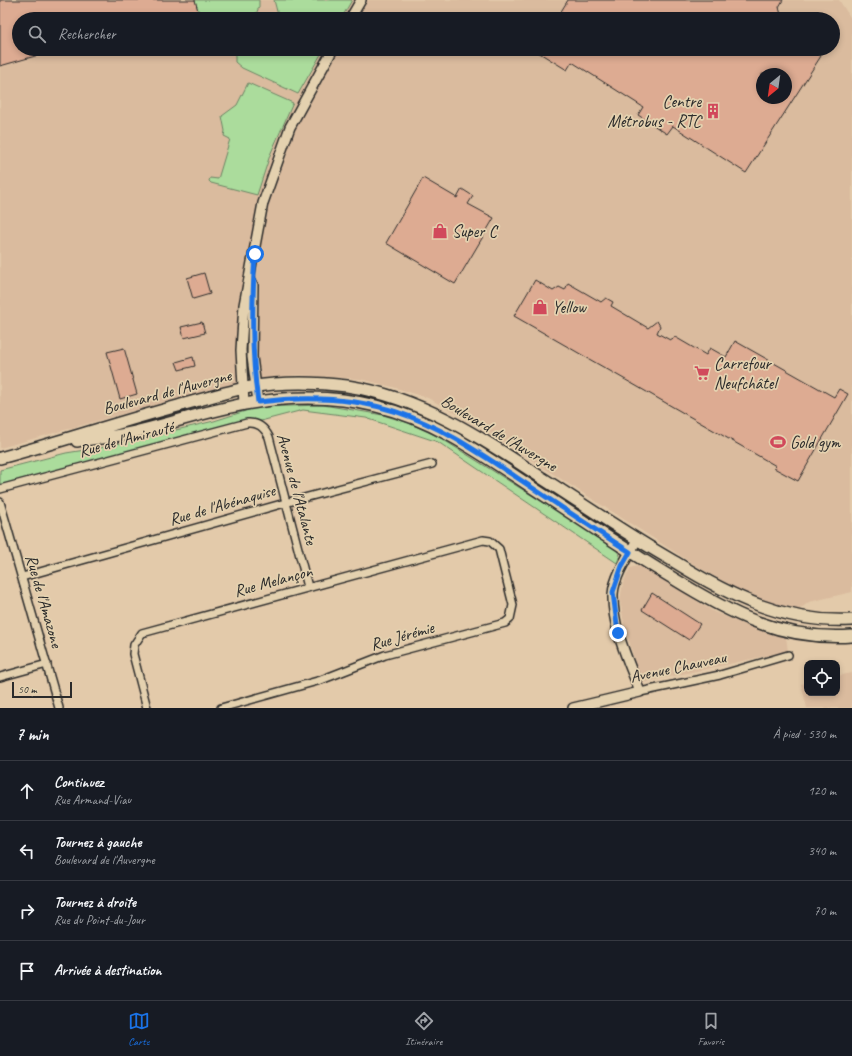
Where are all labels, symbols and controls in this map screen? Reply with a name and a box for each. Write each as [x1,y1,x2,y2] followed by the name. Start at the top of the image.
[12,12,840,56] search box
[26,23,48,45] icon: search
[58,25,116,44] text: Rechercher
[756,68,792,104] north arrow
[607,91,703,132] place label: Centre Métrobus - RTC
[704,102,722,120] building icon: Centre Métrobus - RTC
[452,221,499,242] place label: Super C
[431,222,449,240] shop icon: Super C
[246,245,264,263] route start
[552,297,587,318] place label: Yellow
[531,298,549,316] shop icon: Yellow
[714,353,779,394] place label: Carrefour Neufchâtel
[101,364,235,419] street label: Boulevard de l'Auvergne
[693,364,711,382] supermarket icon: Carrefour Neufchâtel
[437,390,562,477] street label: Boulevard de l'Auvergne
[76,416,178,462] street label: Rue de l'Amirauté
[272,431,322,548] street label: Avenue de l'Atalante
[790,432,842,453] place label: Gold gym
[769,433,787,451] sports icon: Gold gym
[166,479,279,530] street label: Rue de l'Abénaquise
[21,552,68,651] street label: Rue de l'Amazone
[232,560,316,601] street label: Rue Melançon
[368,617,438,655] street label: Rue Jérémie
[609,624,627,642] route end
[628,646,730,687] street label: Avenue Chauveau
[804,660,840,696] map controls
[804,660,840,696] button: locate
[12,680,72,699] scale bar
[18,682,37,696] text: 50 m
[16,724,49,745] text: 7 min
[773,726,836,742] text: À pied · 530 m
[54,773,104,792] text: Continuez
[16,780,38,802] icon: ahead
[808,783,836,799] text: 120 m
[54,792,131,808] text: Rue Armand-Viau
[54,833,141,852] text: Tournez à gauche
[16,840,38,862] icon: left
[808,843,836,859] text: 340 m
[54,852,155,868] text: Boulevard de l'Auvergne
[54,893,136,912] text: Tournez à droite
[16,900,38,922] icon: right
[814,903,836,919] text: 70 m
[54,912,145,928] text: Rue du Point-du-Jour
[16,960,38,982] icon: arrive
[54,961,162,980] text: Arrivée à destination
[128,1010,150,1048] tab: Carte
[405,1010,442,1048] tab: Itinéraire
[698,1010,724,1048] tab: Favoris

